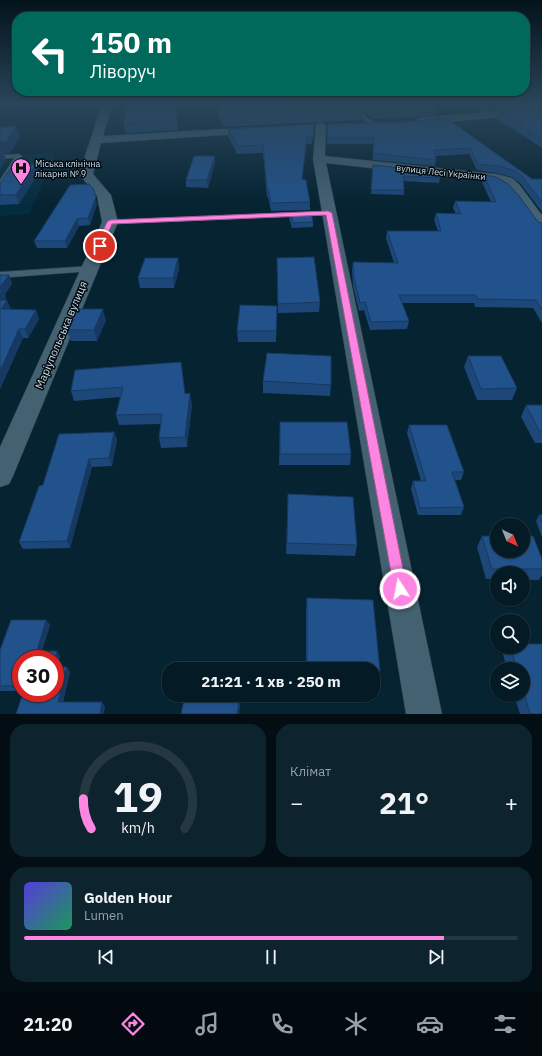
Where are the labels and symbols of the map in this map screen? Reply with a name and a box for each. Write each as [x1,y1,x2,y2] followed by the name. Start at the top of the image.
[10,157,32,185] hospital icon: Міська клінічна лікарня № 9
[35,158,101,179] place label: Міська клінічна лікарня № 9
[396,162,486,182] street label: вулиця Лесі Українки
[83,229,117,263] pin
[32,279,90,391] street label: Маріупольська вулиця
[490,518,530,558] north arrow
[379,568,421,610] position arrow
[12,650,64,702] speed limit sign: 30

